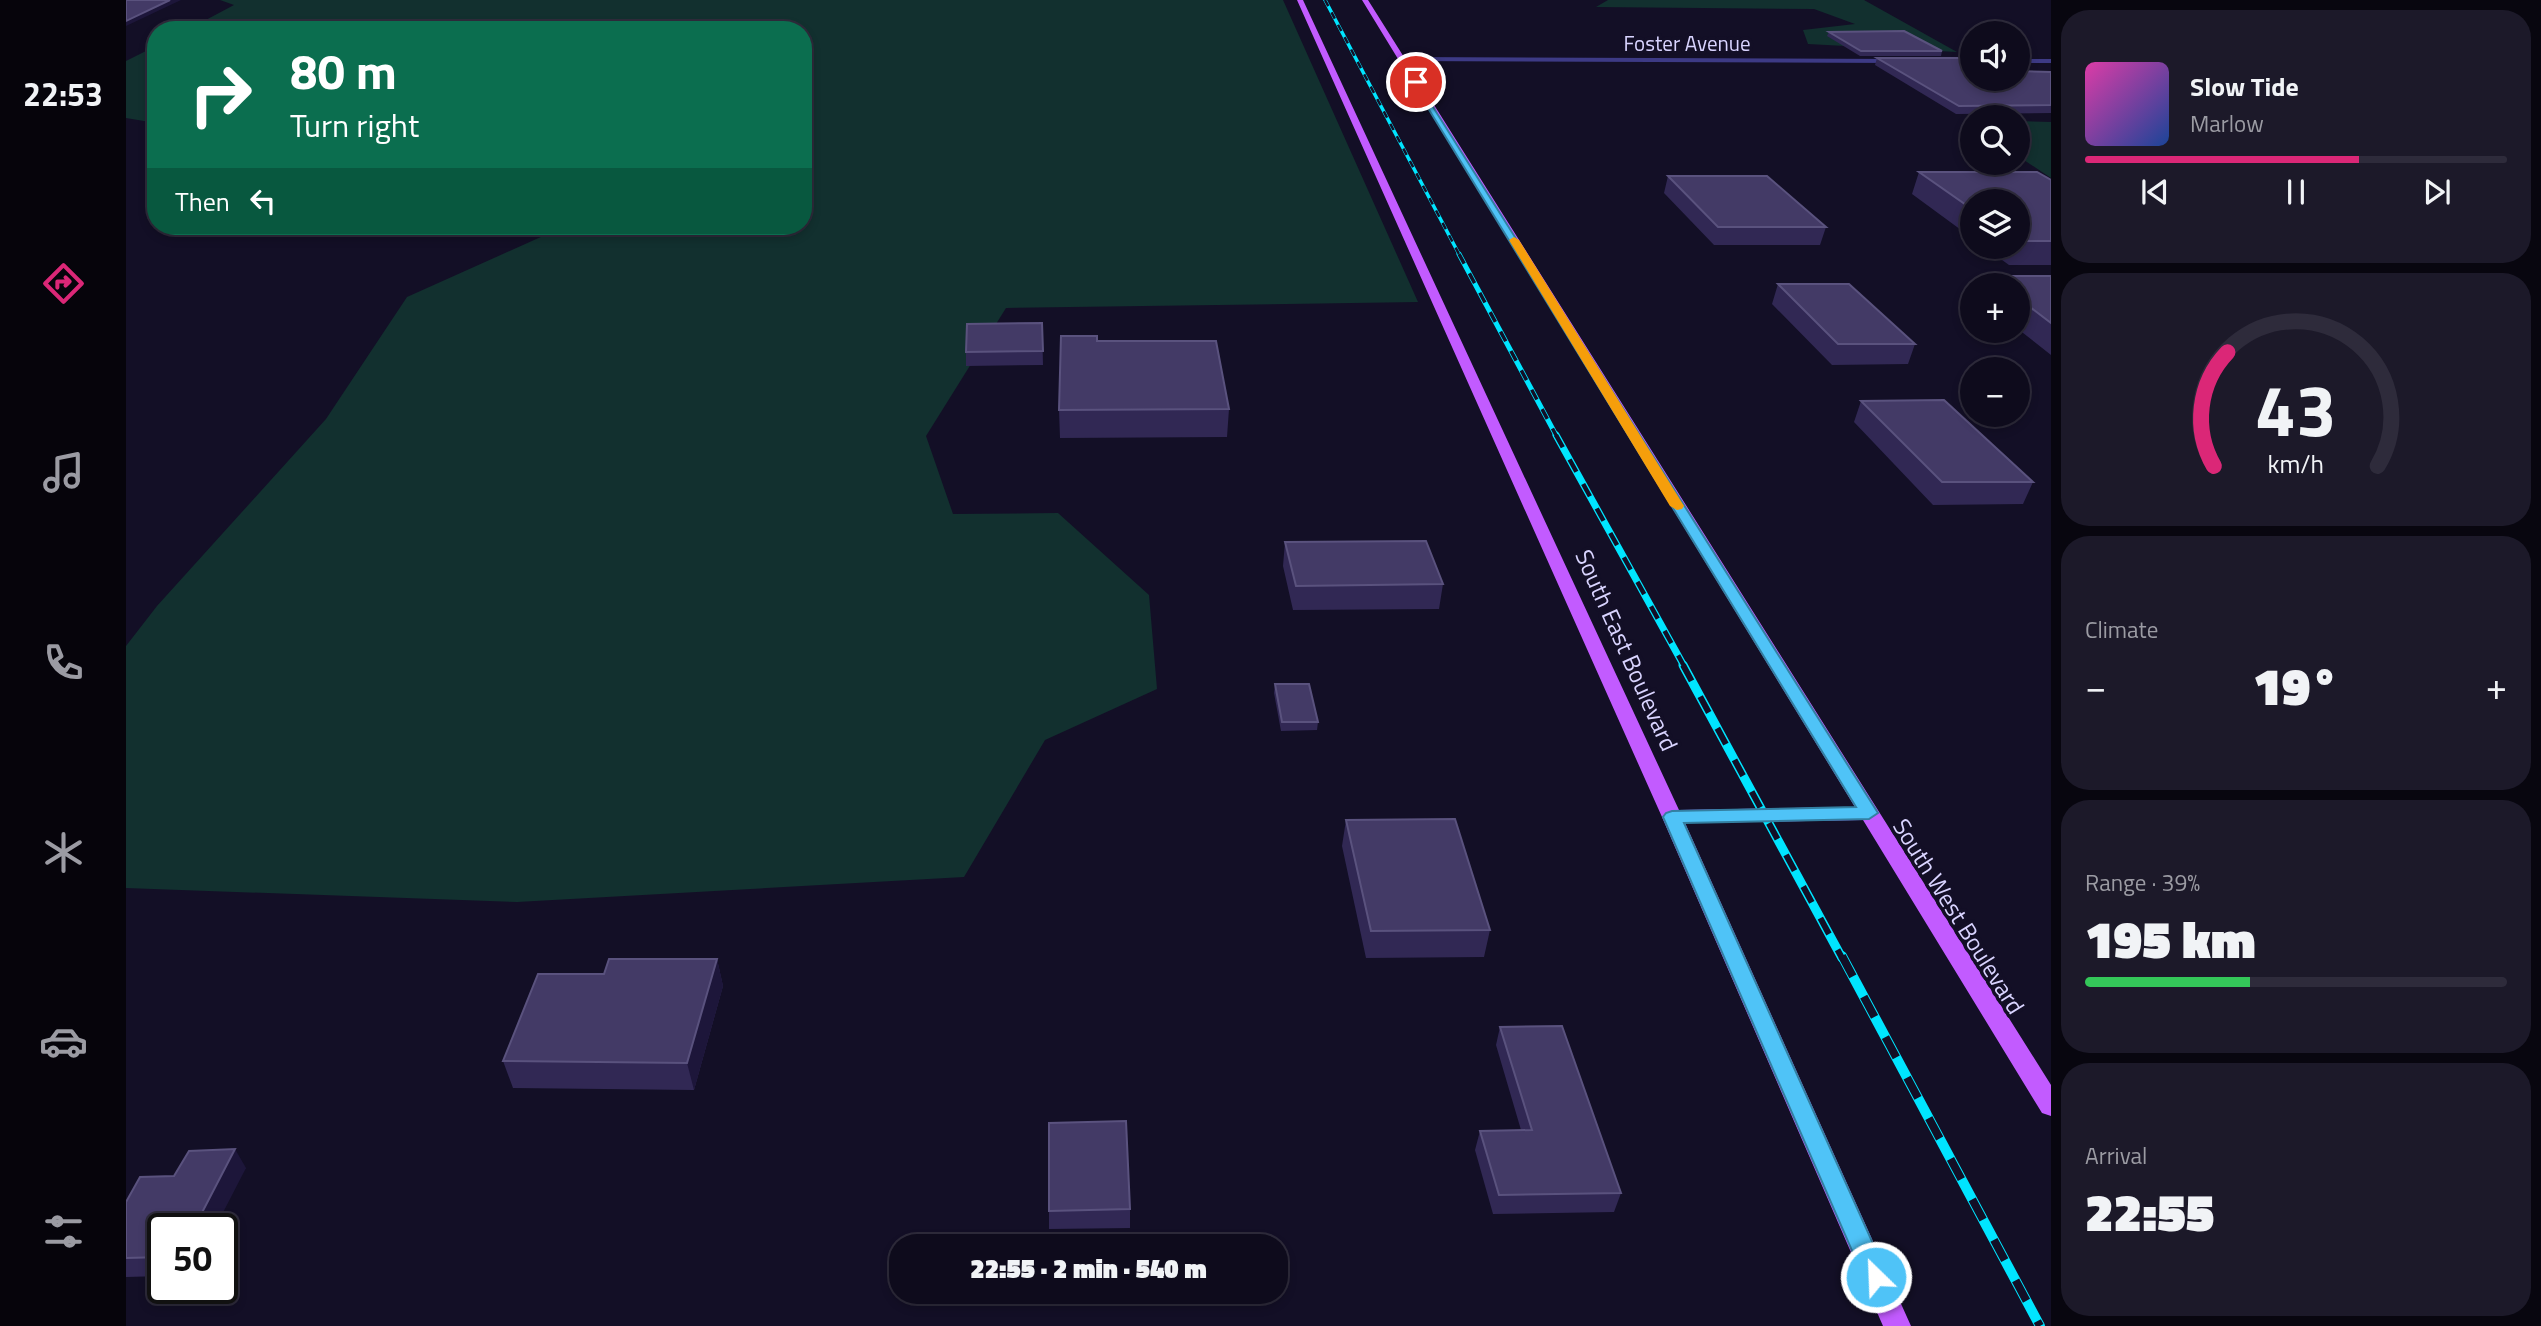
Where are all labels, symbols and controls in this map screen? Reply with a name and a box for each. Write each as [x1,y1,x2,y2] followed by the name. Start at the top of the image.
[1960,21,2030,427] map controls
[1960,21,2030,91] button: sound
[1623,27,1751,59] street label: Foster Avenue
[290,33,397,108] text: 80 m
[175,49,266,140] icon: right
[1386,52,1446,112] pin
[1397,63,1435,101] icon: arrive
[2190,67,2299,106] text: Slow Tide
[23,70,103,118] text: 22:53
[290,101,419,149] text: Turn right
[1960,105,2030,175] button: search
[2190,106,2264,141] text: Marlow
[2136,173,2174,211] icon: previous
[2277,173,2315,211] icon: pause
[2418,173,2456,211] icon: next
[175,182,230,221] text: Then
[244,182,282,220] icon: left
[1960,189,2030,259] button: layers
[39,259,88,308] icon: directions
[1960,273,2030,343] button: +
[2255,354,2337,464] text: 43
[1960,357,2030,427] button: −
[2268,445,2324,483] text: km/h
[39,448,88,497] icon: music
[1566,544,1688,756] street label: South East Boulevard
[2085,612,2158,647] text: Climate
[39,638,88,687] icon: phone
[2253,646,2339,725] text: 19°
[2085,657,2106,715] text: −
[2486,657,2507,715] text: +
[1884,811,2034,1021] street label: South West Boulevard
[39,828,88,877] icon: climate
[2085,865,2200,900] text: Range · 39%
[2085,899,2256,978] text: 195 km
[39,1017,88,1066] icon: car
[2085,1138,2147,1173] text: Arrival
[2085,1172,2214,1251] text: 22:55
[39,1207,88,1256] icon: filters
[147,1213,238,1304] speed limit sign: 50
[1839,1240,1913,1314] position arrow
[970,1249,1207,1288] text: 22:55 · 2 min · 540 m

